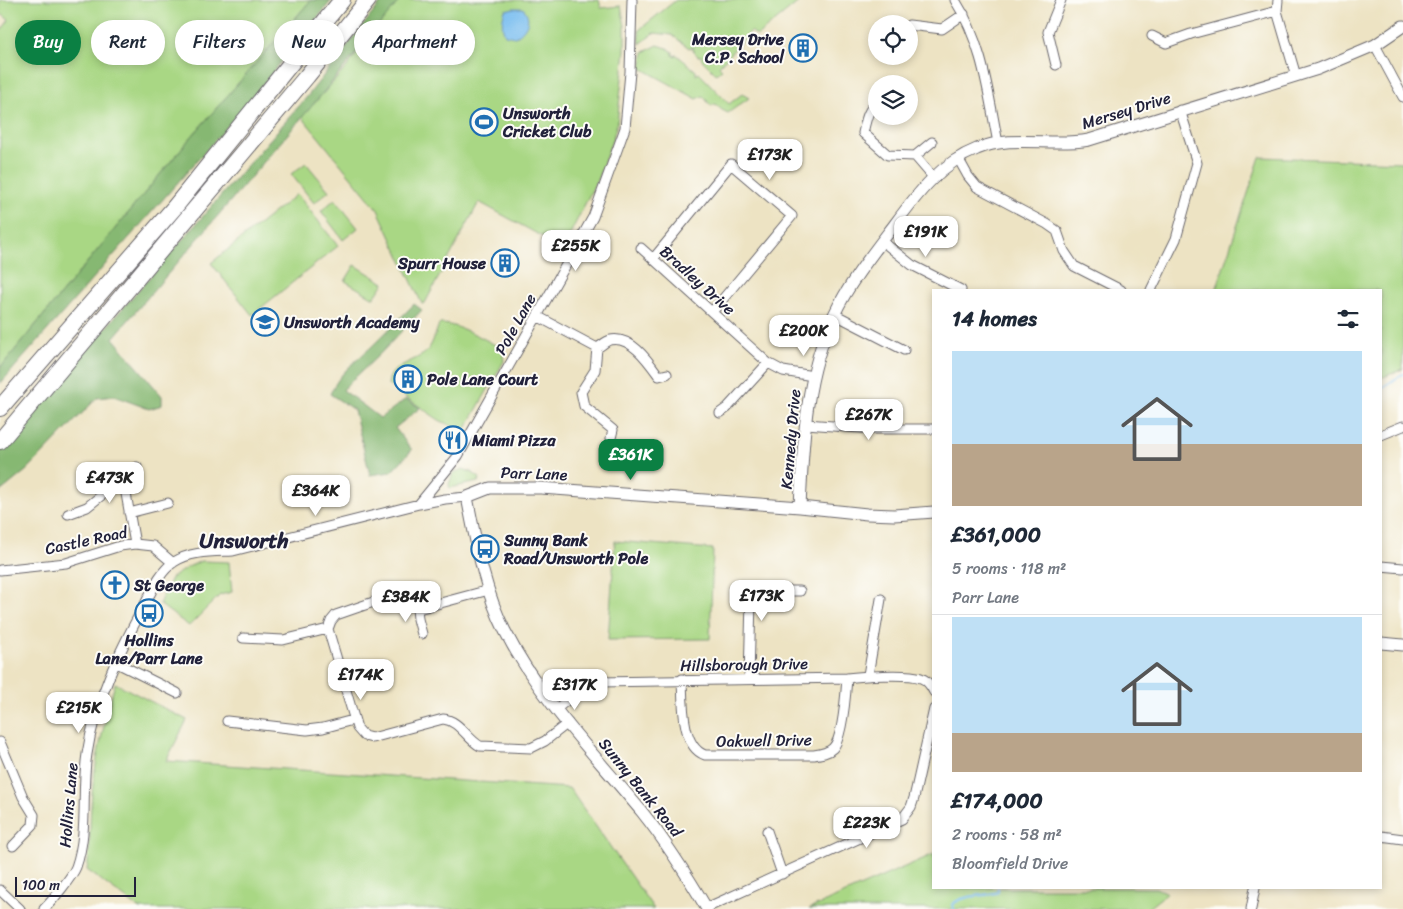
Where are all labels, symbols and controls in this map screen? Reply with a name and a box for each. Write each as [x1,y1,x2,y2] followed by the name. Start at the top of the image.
[868,15,918,125] map controls
[868,15,918,65] button: locate
[15,20,81,65] chip: Buy
[91,20,165,65] chip: Rent
[175,20,264,65] chip: Filters
[274,20,344,65] chip: New
[354,20,475,65] chip: Apartment
[691,25,785,72] place label: Mersey Drive C.P. School
[788,33,818,63] building icon: Mersey Drive C.P. School
[868,75,918,125] button: layers
[1078,83,1174,138] street label: Mersey Drive
[502,99,592,146] place label: Unsworth Cricket Club
[469,107,499,137] sports icon: Unsworth Cricket Club
[735,138,805,181] pin: £173K
[749,140,792,169] text: £173K
[891,216,961,258] pin: £191K
[905,217,947,246] text: £191K
[541,230,611,272] pin: £255K
[553,231,600,260] text: £255K
[653,238,743,323] street label: Bradley Drive
[490,248,520,278] building icon: Spurr House
[397,249,487,278] place label: Spurr House
[486,288,544,361] street label: Pole Lane
[952,300,1037,338] text: 14 homes
[1334,305,1362,333] icon: filters
[250,307,280,337] school or university icon: Unsworth Academy
[284,308,420,337] place label: Unsworth Academy
[769,314,839,357] pin: £200K
[780,316,828,345] text: £200K
[393,364,423,394] building icon: Pole Lane Court
[427,365,538,394] place label: Pole Lane Court
[1112,384,1202,474] icon: home
[772,388,809,490] street label: Kennedy Drive
[834,398,904,441] pin: £267K
[846,400,892,429] text: £267K
[438,425,468,455] restaurant icon: Miami Pizza
[471,426,556,455] place label: Miami Pizza
[596,438,666,481] pin: £361K
[610,440,652,469] text: £361K
[500,458,568,489] street label: Parr Lane
[75,462,145,504] pin: £473K
[87,463,133,492] text: £473K
[281,474,351,517] pin: £364K
[293,476,339,505] text: £364K
[952,516,1041,554] text: £361,000
[42,517,131,563] street label: Castle Road
[200,522,288,560] district label: Unsworth
[503,526,648,573] place label: Sunny Bank Road/Unsworth Pole
[470,534,500,564] bus stop icon: Sunny Bank Road/Unsworth Pole
[952,554,1066,583] text: 5 rooms · 118 m²
[100,570,130,600] church icon: St George
[133,571,204,600] place label: St George
[371,580,441,623] pin: £384K
[727,580,797,622] pin: £173K
[741,581,784,610] text: £173K
[383,582,429,611] text: £384K
[952,583,1019,612] text: Parr Lane
[134,598,164,628] bus stop icon: Hollins Lane/Parr Lane
[95,626,203,673] place label: Hollins Lane/Parr Lane
[680,649,808,680] street label: Hillsborough Drive
[1112,649,1202,739] icon: home
[326,658,396,701] pin: £174K
[339,660,383,689] text: £174K
[540,668,610,711] pin: £317K
[554,670,597,699] text: £317K
[44,692,114,734] pin: £215K
[57,693,101,722] text: £215K
[716,725,812,756] street label: Oakwell Drive
[591,731,691,845] street label: Sunny Bank Road
[50,761,87,849] street label: Hollins Lane
[952,782,1043,820] text: £174,000
[832,806,902,849] pin: £223K
[844,808,890,837] text: £223K
[952,820,1062,849] text: 2 rooms · 58 m²
[952,849,1068,878] text: Bloomfield Drive
[22,873,60,898] text: 100 m
[15,874,136,897] scale bar

